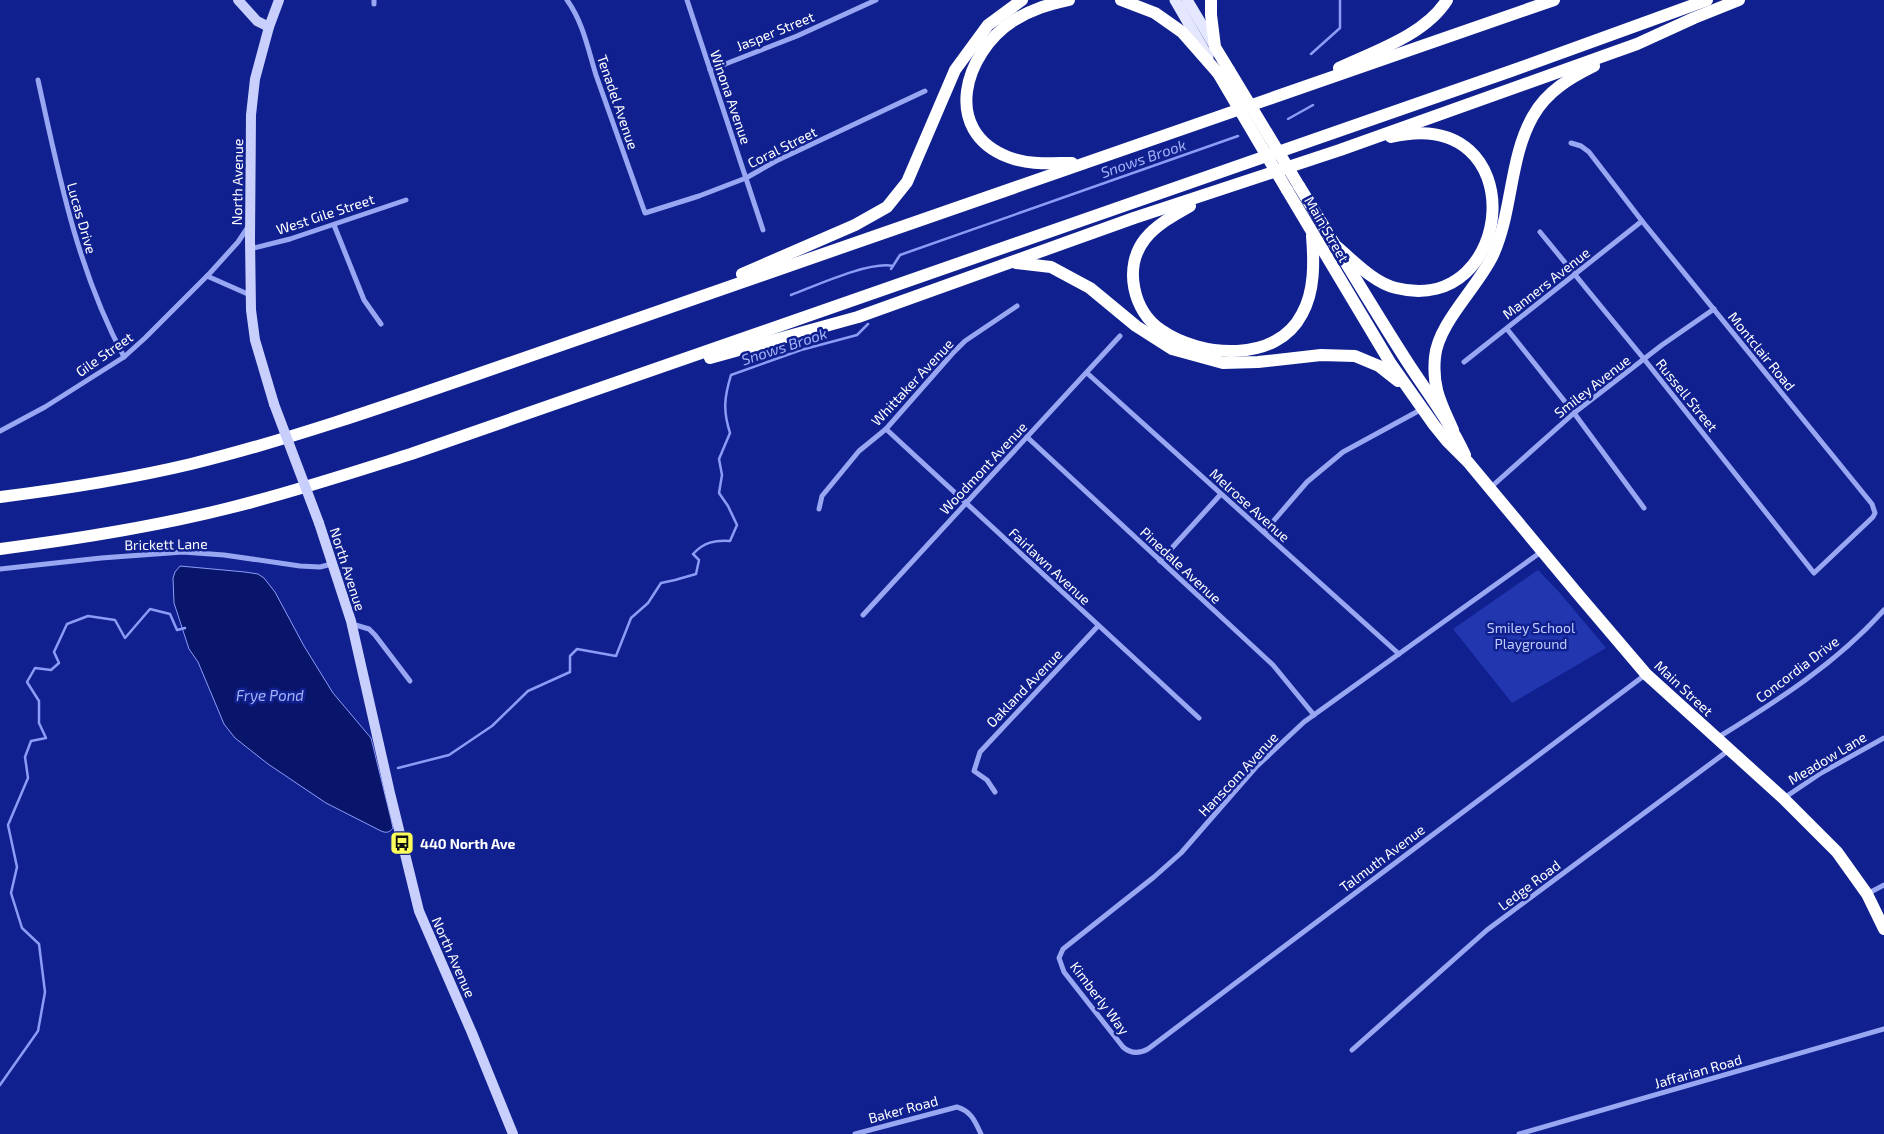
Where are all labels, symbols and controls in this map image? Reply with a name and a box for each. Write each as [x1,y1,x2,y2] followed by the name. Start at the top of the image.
[734,8,816,54] street label: Jasper Street
[707,48,755,146] street label: Winona Avenue
[594,52,642,152] street label: Tenadel Avenue
[745,123,819,171] street label: Coral Street
[1098,135,1188,181] water label: Snows Brook
[228,139,246,225] street label: North Avenue
[64,180,100,256] street label: Lucas Drive
[274,190,376,238] street label: West Gile Street
[1301,193,1353,265] street label: Main Street
[1499,244,1593,322] street label: Manners Avenue
[1725,308,1799,394] street label: Montclair Road
[739,324,829,368] water label: Snows Brook
[72,328,136,380] street label: Gile Street
[867,335,957,429] street label: Whittaker Avenue
[1551,351,1633,421] street label: Smiley Avenue
[1653,355,1721,435] street label: Russell Street
[936,418,1030,518] street label: Woodmont Avenue
[1207,465,1293,545] street label: Melrose Avenue
[1137,523,1225,607] street label: Pinedale Avenue
[1006,524,1094,608] street label: Fairlawn Avenue
[327,525,369,613] street label: North Avenue
[124,535,208,553] street label: Brickett Lane
[1487,619,1576,652] park label: Smiley School Playground
[1752,632,1842,706] street label: Concordia Drive
[983,645,1065,731] street label: Oakland Avenue
[1651,657,1717,719] street label: Main Street
[236,686,304,705] water label: Frye Pond
[1195,728,1281,820] street label: Hanscom Avenue
[1785,728,1869,788] street label: Meadow Lane
[1336,820,1428,896] street label: Talmuth Avenue
[389,830,415,856] bus stop icon: 440 North Ave
[420,835,516,852] place label: 440 North Ave
[1495,856,1563,914] street label: Ledge Road
[429,914,479,1000] street label: North Avenue
[1067,958,1133,1038] street label: Kimberly Way
[1652,1050,1744,1092] street label: Jaffarian Road
[866,1092,940,1126] street label: Baker Road

